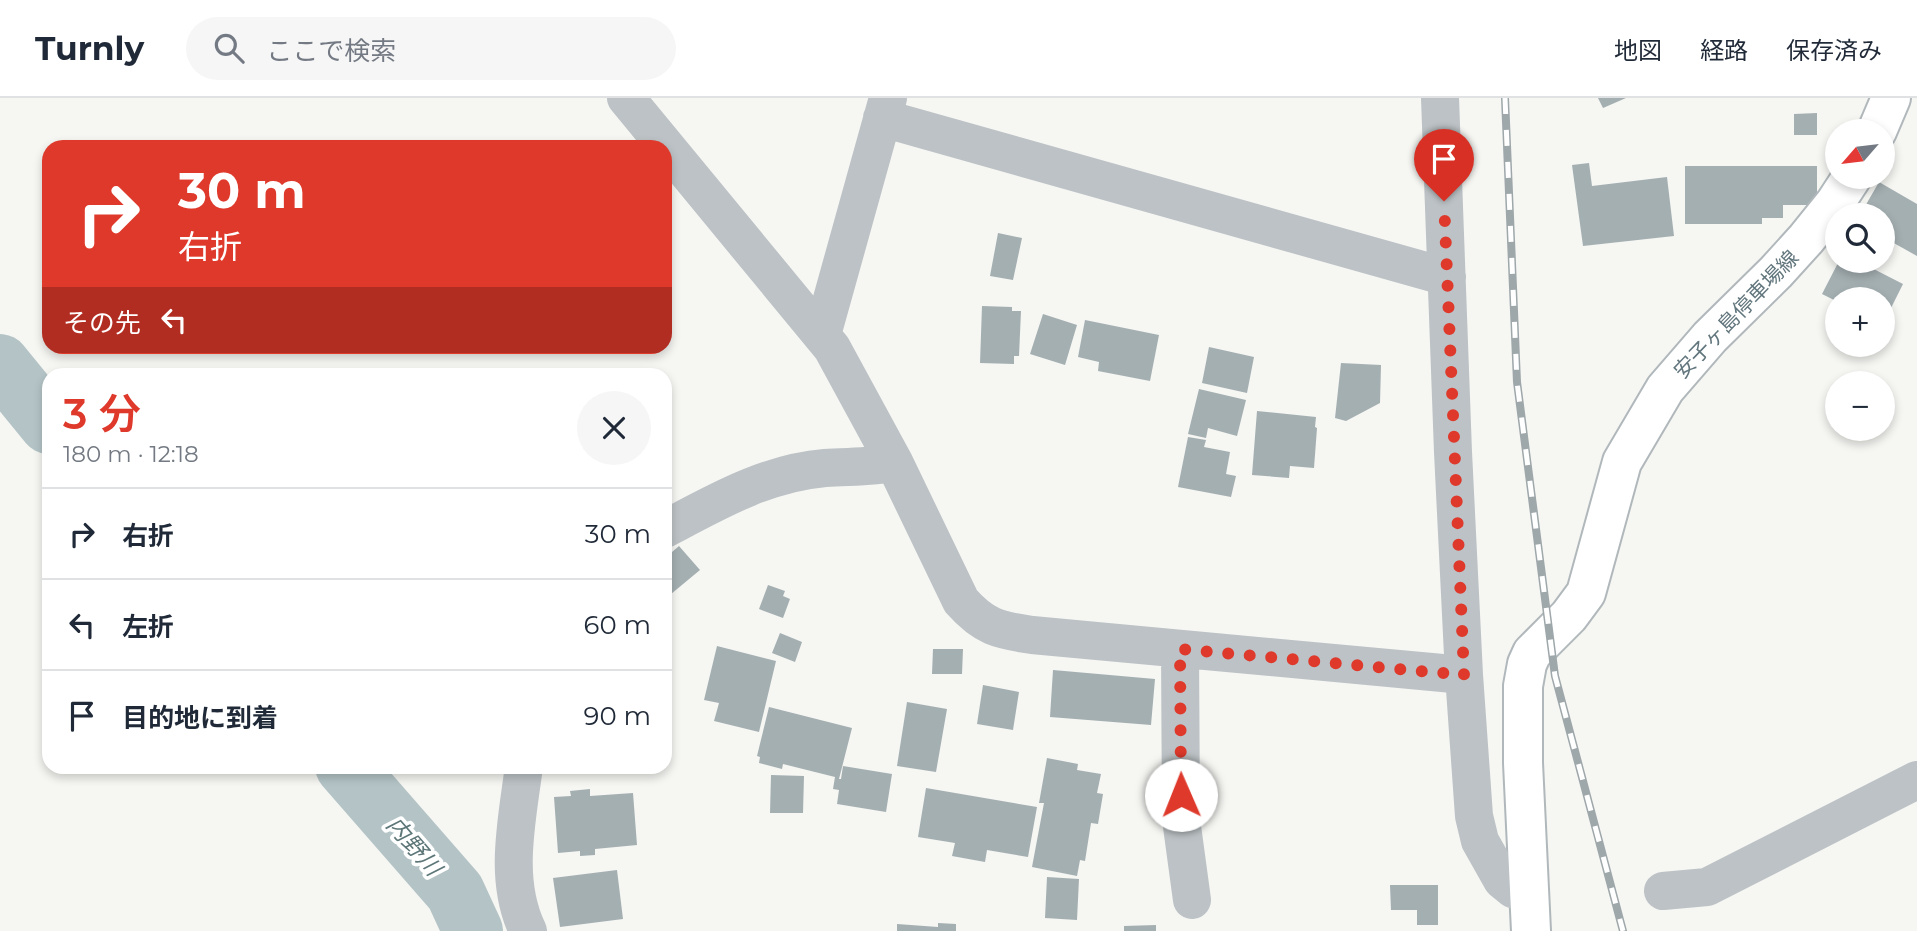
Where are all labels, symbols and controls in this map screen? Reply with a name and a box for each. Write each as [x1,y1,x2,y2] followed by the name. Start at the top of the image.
[186,17,676,80] search box
[35,28,144,68] text: Turnly
[210,29,248,67] icon: search
[266,35,396,67] text: ここで検索
[1614,36,1662,65] text: 地図
[1700,36,1748,65] text: 経路
[1786,36,1882,65] text: 保存済み
[1825,119,1895,189] north arrow
[1825,119,1895,441] map controls
[1414,129,1474,201] pin
[1425,140,1463,178] icon: arrive
[178,161,306,220] text: 30 m
[63,168,154,259] icon: right
[1825,203,1895,273] button: search
[178,227,242,266] text: 右折
[1669,245,1803,383] street label: 安子ヶ島停車場線
[1825,287,1895,357] button: +
[155,301,193,339] icon: left
[63,307,141,339] text: その先
[1825,371,1895,441] button: −
[63,388,141,440] text: 3 分
[577,391,651,465] button: close
[63,440,199,468] text: 180 m · 12:18
[63,515,101,553] icon: right
[585,518,651,550] text: 30 m
[122,520,174,552] text: 右折
[63,606,101,644] icon: left
[584,609,651,641] text: 60 m
[122,611,174,643] text: 左折
[63,697,101,735] icon: arrive
[584,700,651,732] text: 90 m
[122,702,278,734] text: 目的地に到着
[1144,758,1218,832] position arrow
[381,811,449,883] water label: 内野川

